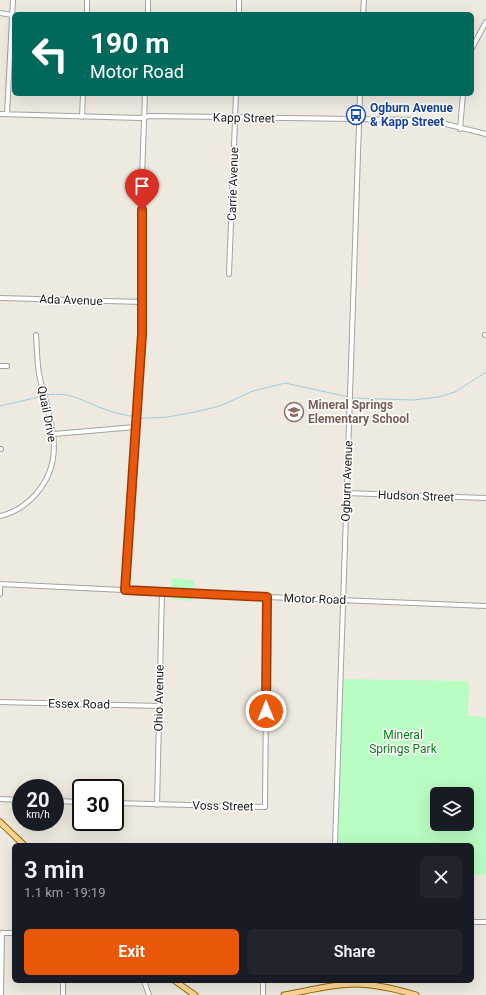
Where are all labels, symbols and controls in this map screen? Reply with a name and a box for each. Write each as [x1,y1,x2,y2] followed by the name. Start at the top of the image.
[90,27,169,60] text: 190 m
[24,28,76,80] icon: left
[90,61,184,82] text: Motor Road
[370,101,453,129] place label: Ogburn Avenue & Kapp Street
[345,104,367,126] bus stop icon: Ogburn Avenue & Kapp Street
[213,110,275,126] street label: Kapp Street
[225,147,241,221] street label: Carrie Avenue
[125,169,159,210] pin
[131,175,153,197] icon: arrive
[39,292,103,308] street label: Ada Avenue
[35,385,59,443] street label: Quail Drive
[308,398,409,426] place label: Mineral Springs Elementary School
[283,401,305,423] school or university icon: Mineral Springs Elementary School
[339,440,355,522] street label: Ogburn Avenue
[378,488,454,504] street label: Hudson Street
[283,591,347,607] street label: Motor Road
[151,664,167,732] street label: Ohio Avenue
[245,690,287,732] position arrow
[48,696,110,712] street label: Essex Road
[369,728,438,756] park label: Mineral Springs Park
[72,779,124,831] speed limit sign: 30
[430,787,474,831] map controls
[430,787,474,831] button: layers
[27,788,49,812] text: 20
[192,798,254,814] street label: Voss Street
[26,809,50,820] text: km/h
[24,856,84,884] text: 3 min
[420,856,462,898] button: close
[24,885,105,900] text: 1.1 km · 19:19
[24,929,239,975] button: Exit
[247,929,462,975] button: Share

